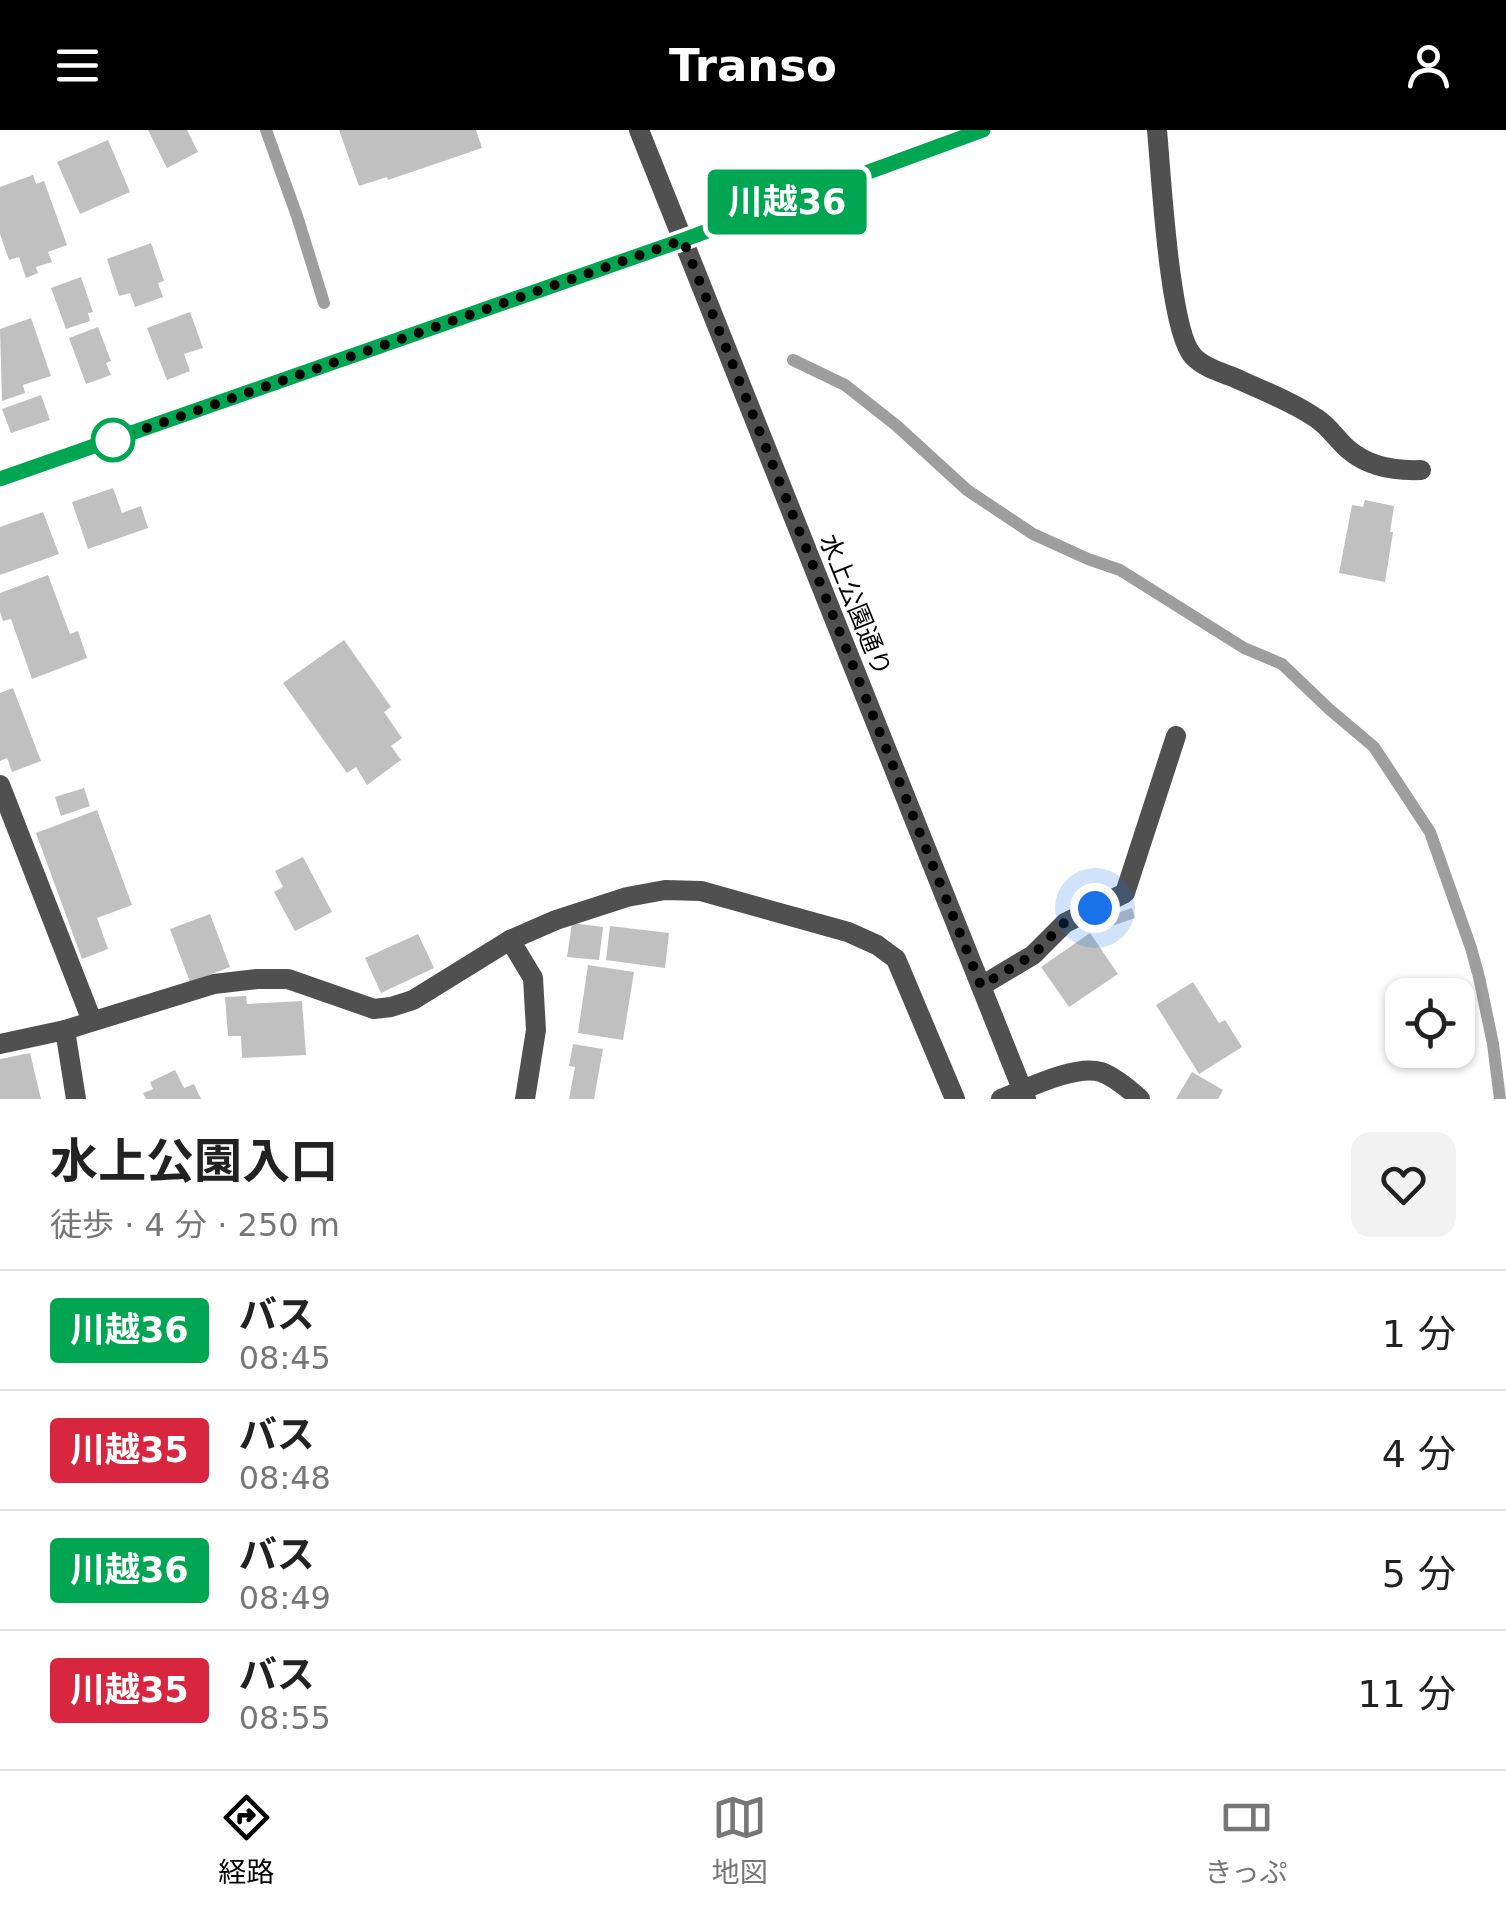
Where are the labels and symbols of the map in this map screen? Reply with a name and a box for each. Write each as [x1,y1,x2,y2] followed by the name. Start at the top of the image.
[717,170,857,234] line badge: 川越36
[92,419,134,461] unlabelled marker
[814,530,897,680] street label: 水上公園通り
[1070,883,1120,933] your location

